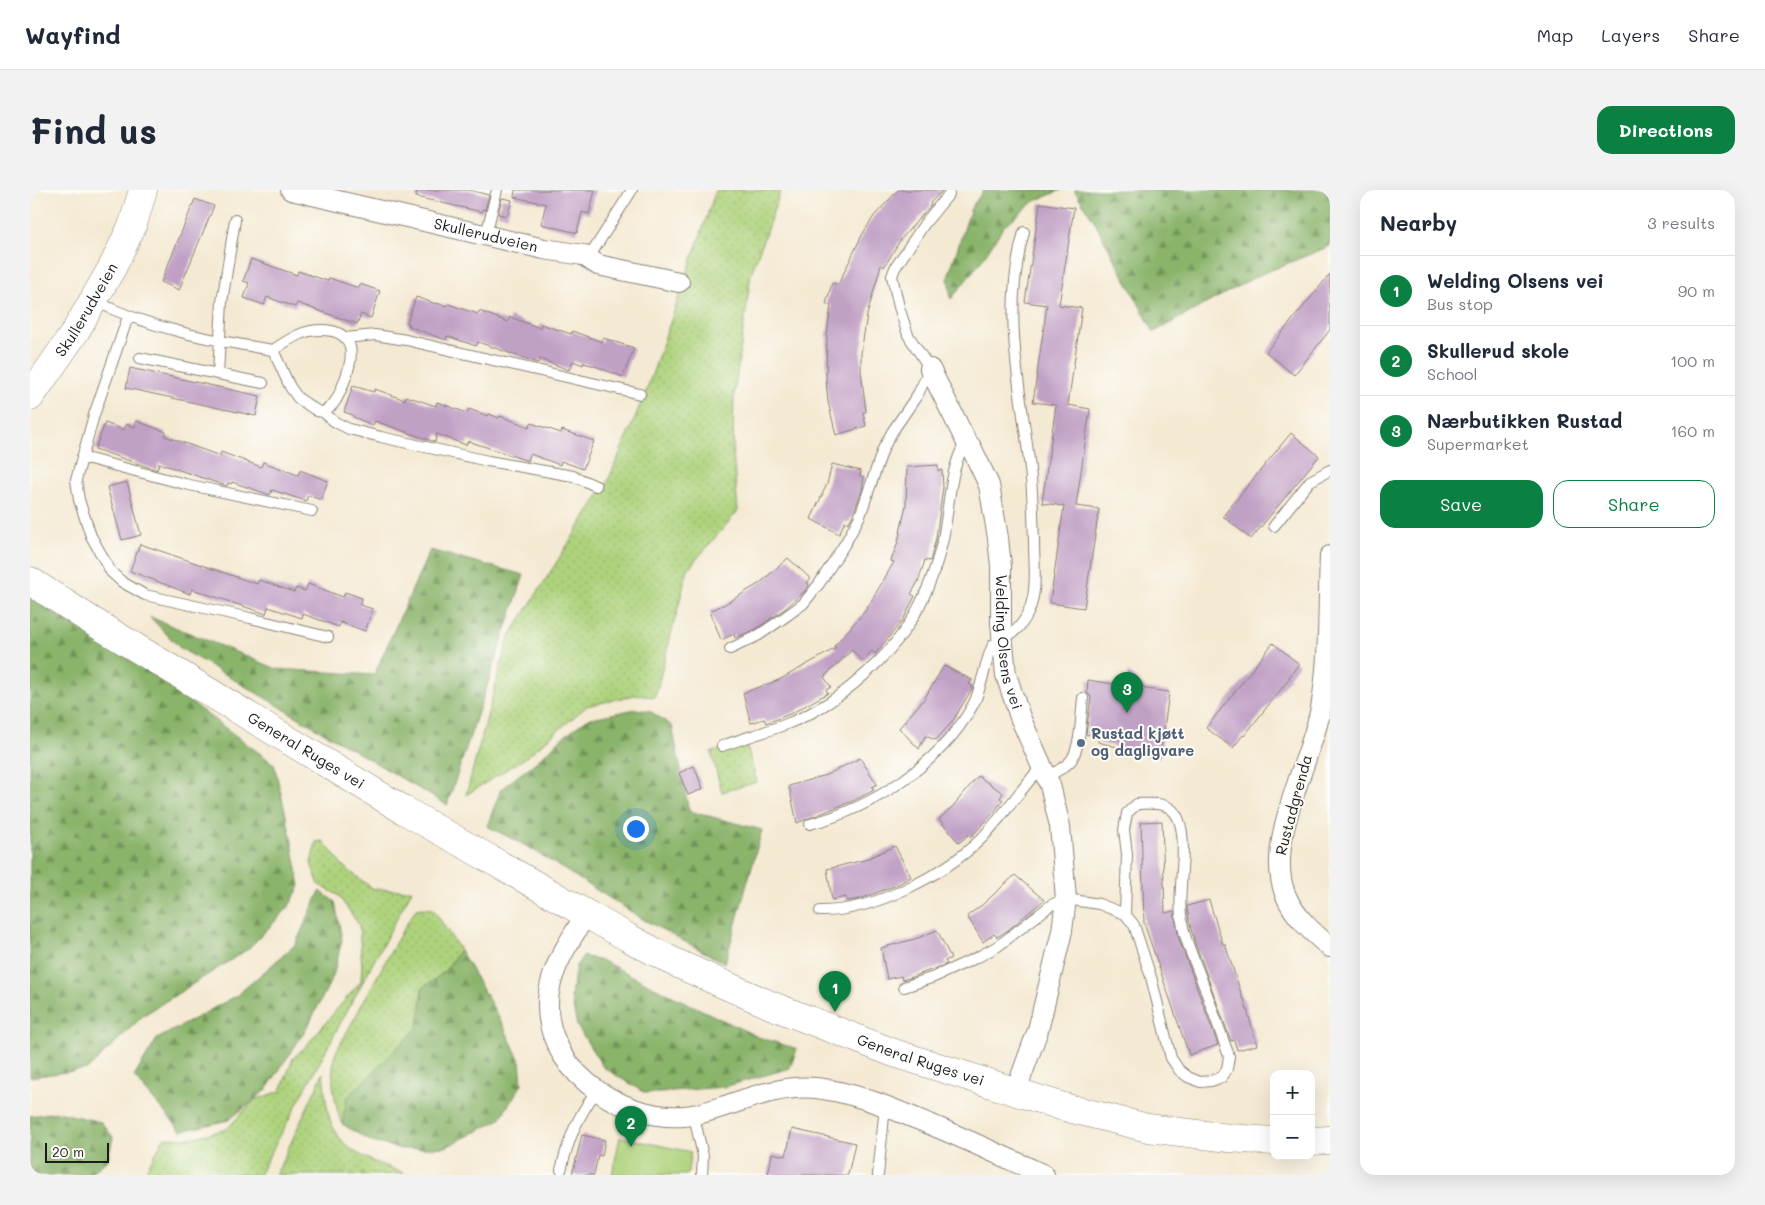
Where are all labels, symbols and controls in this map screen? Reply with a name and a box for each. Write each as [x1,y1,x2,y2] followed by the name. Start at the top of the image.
[25,19,121,50] text: Wayfind
[1537,23,1573,47] text: Map
[1601,23,1660,47] text: Layers
[1688,23,1740,47] text: Share
[1597,106,1735,154] button: Directions
[30,107,157,153] text: Find us
[1380,209,1457,236] text: Nearby
[1647,212,1715,233] text: 3 results
[432,213,540,256] street label: Skullerudveien
[50,259,122,360] street label: Skullerudveien
[1427,268,1604,293] text: Welding Olsens vei
[1392,280,1400,301] text: 1
[1678,280,1715,301] text: 90 m
[1427,293,1493,314] text: Bus stop
[1427,338,1569,363] text: Skullerud skole
[1392,350,1400,371] text: 2
[1670,350,1715,371] text: 100 m
[1427,363,1477,384] text: School
[1427,408,1622,433] text: Nærbutikken Rustad
[1391,420,1401,441] text: 3
[1670,420,1715,441] text: 160 m
[1427,433,1529,454] text: Supermarket
[1380,480,1543,528] button: Save
[1553,480,1715,528] button: Share
[992,574,1028,712] street label: Welding Olsens vei
[1111,672,1143,713] pin: 3
[244,707,369,793] street label: General Ruges vei
[1091,723,1194,760] place label: Rustad kjøtt og dagligvare
[1075,737,1087,749] marker: Rustad kjøtt og dagligvare
[1270,752,1316,857] street label: Rustadgrenda
[623,816,649,842] your location
[819,971,851,1012] pin: 1
[854,1029,987,1090] street label: General Ruges vei
[1270,1070,1315,1160] map controls
[1270,1070,1315,1115] button: +
[615,1106,647,1147] pin: 2
[1270,1115,1315,1160] button: −
[45,1140,109,1163] scale bar
[52,1142,84,1161] text: 20 m

